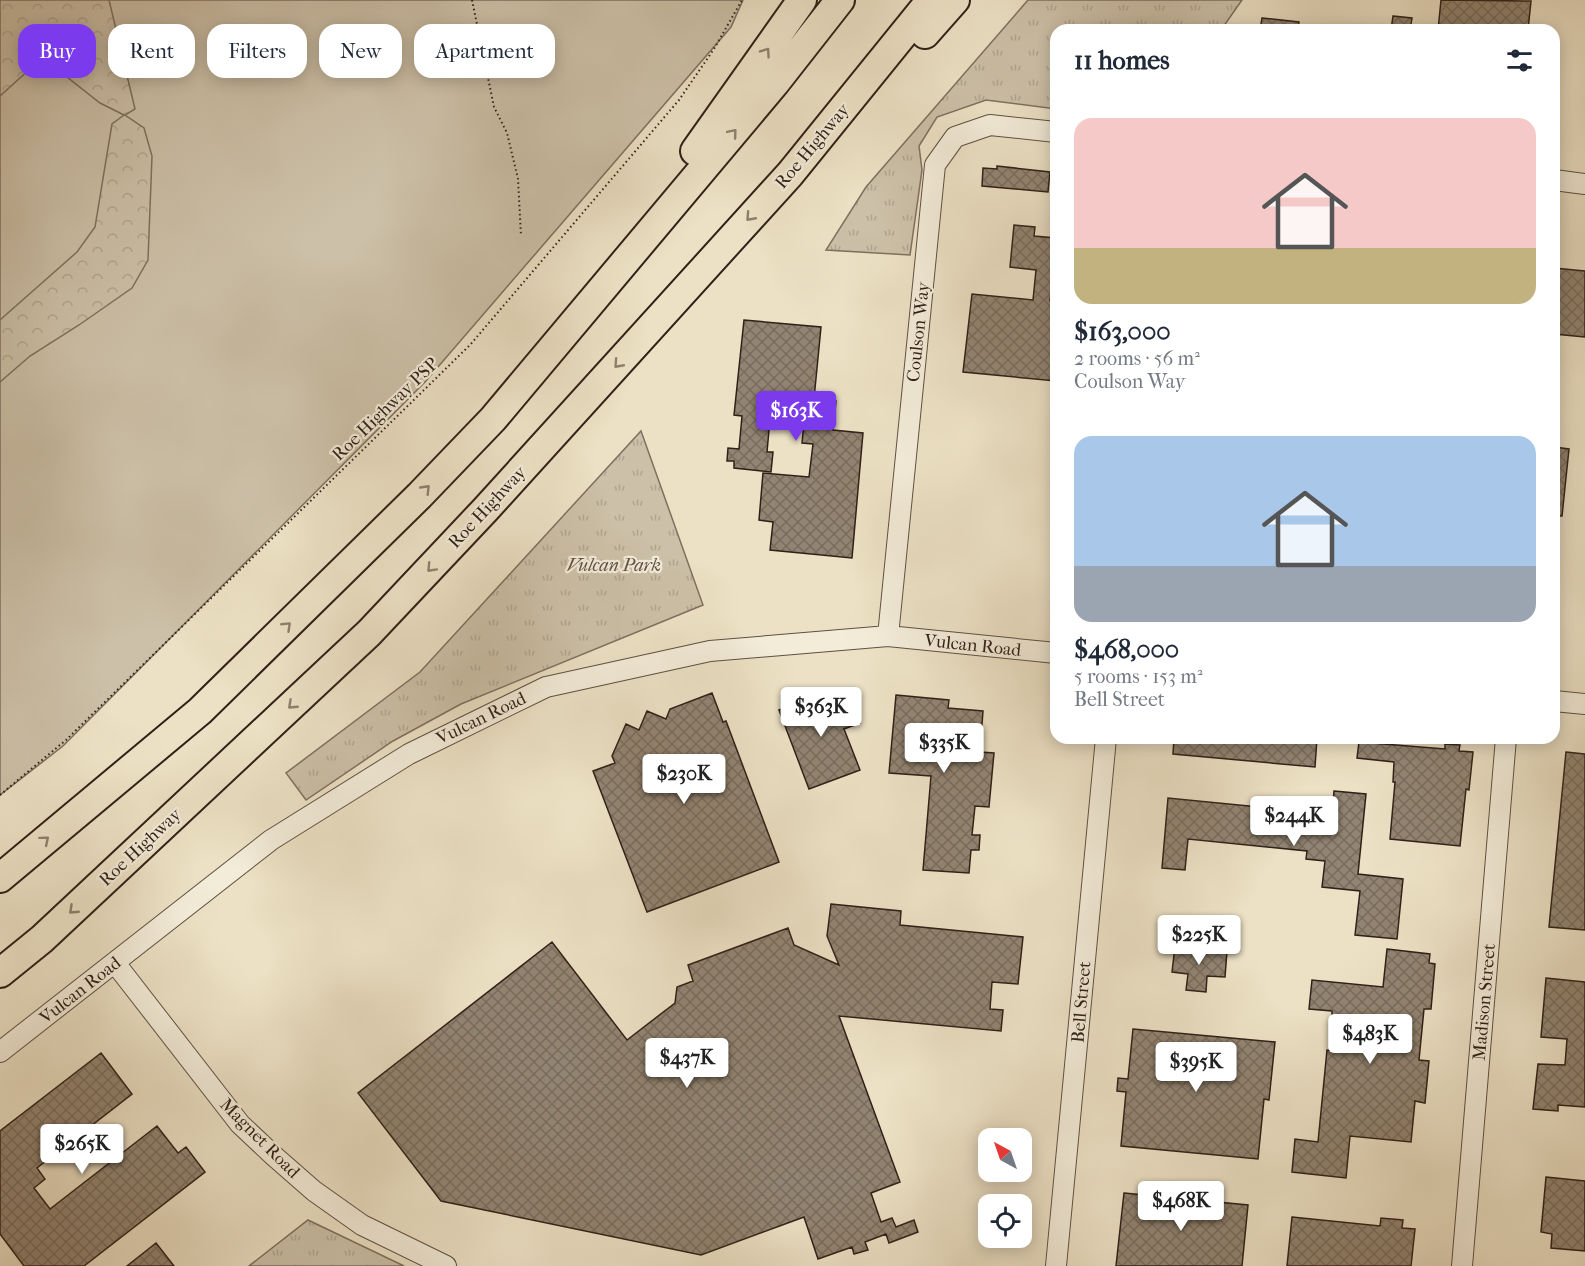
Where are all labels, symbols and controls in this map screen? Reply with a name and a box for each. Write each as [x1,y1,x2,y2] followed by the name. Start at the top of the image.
[18,24,96,78] chip: Buy
[108,24,195,78] chip: Rent
[207,24,307,78] chip: Filters
[319,24,402,78] chip: New
[414,24,555,78] chip: Apartment
[1503,44,1536,77] icon: filters
[1074,45,1170,76] text: 11 homes
[759,47,770,58] one-way arrow
[771,99,855,193] street label: Roe Highway
[726,129,737,140] one-way arrow
[1251,157,1359,265] icon: home
[746,210,757,221] one-way arrow
[903,280,934,383] street label: Coulson Way
[1074,316,1171,347] text: $163,000
[1074,347,1200,370] text: 2 rooms · 56 m²
[328,353,443,465] street label: Roe Highway PSP
[614,357,625,368] one-way arrow
[1074,370,1185,393] text: Coulson Way
[754,391,838,442] pin: $163K
[770,399,822,422] text: $163K
[444,461,532,553] street label: Roe Highway
[1251,475,1359,583] icon: home
[418,486,429,497] one-way arrow
[567,555,661,576] park label: Vulcan Park
[427,561,438,572] one-way arrow
[280,622,290,633] one-way arrow
[923,630,1022,661] street label: Vulcan Road
[1074,634,1179,665] text: $468,000
[1074,665,1203,688] text: 5 rooms · 153 m²
[779,687,863,738] pin: $363K
[432,688,530,750] street label: Vulcan Road
[1074,688,1165,711] text: Bell Street
[795,695,847,718] text: $363K
[288,698,299,709] one-way arrow
[902,723,986,774] pin: $335K
[919,731,969,754] text: $335K
[642,754,726,805] pin: $230K
[656,762,712,785] text: $230K
[1252,796,1336,847] pin: $244K
[95,803,187,891] street label: Roe Highway
[1264,804,1324,827] text: $244K
[38,837,49,848] one-way arrow
[69,903,80,914] one-way arrow
[1157,915,1241,966] pin: $225K
[1172,923,1226,946] text: $225K
[1469,942,1500,1061] street label: Madison Street
[35,952,125,1029] street label: Vulcan Road
[1067,960,1096,1044] street label: Bell Street
[1328,1014,1412,1065] pin: $483K
[1342,1022,1398,1045] text: $483K
[645,1038,729,1089] pin: $437K
[1154,1042,1238,1093] pin: $395K
[659,1046,715,1069] text: $437K
[1170,1050,1222,1073] text: $395K
[215,1094,304,1183] street label: Magnet Road
[40,1124,124,1175] pin: $265K
[978,1128,1032,1182] north arrow
[978,1128,1032,1248] map controls
[54,1132,110,1155] text: $265K
[1139,1181,1223,1232] pin: $468K
[1152,1189,1210,1212] text: $468K
[978,1194,1032,1248] button: locate

